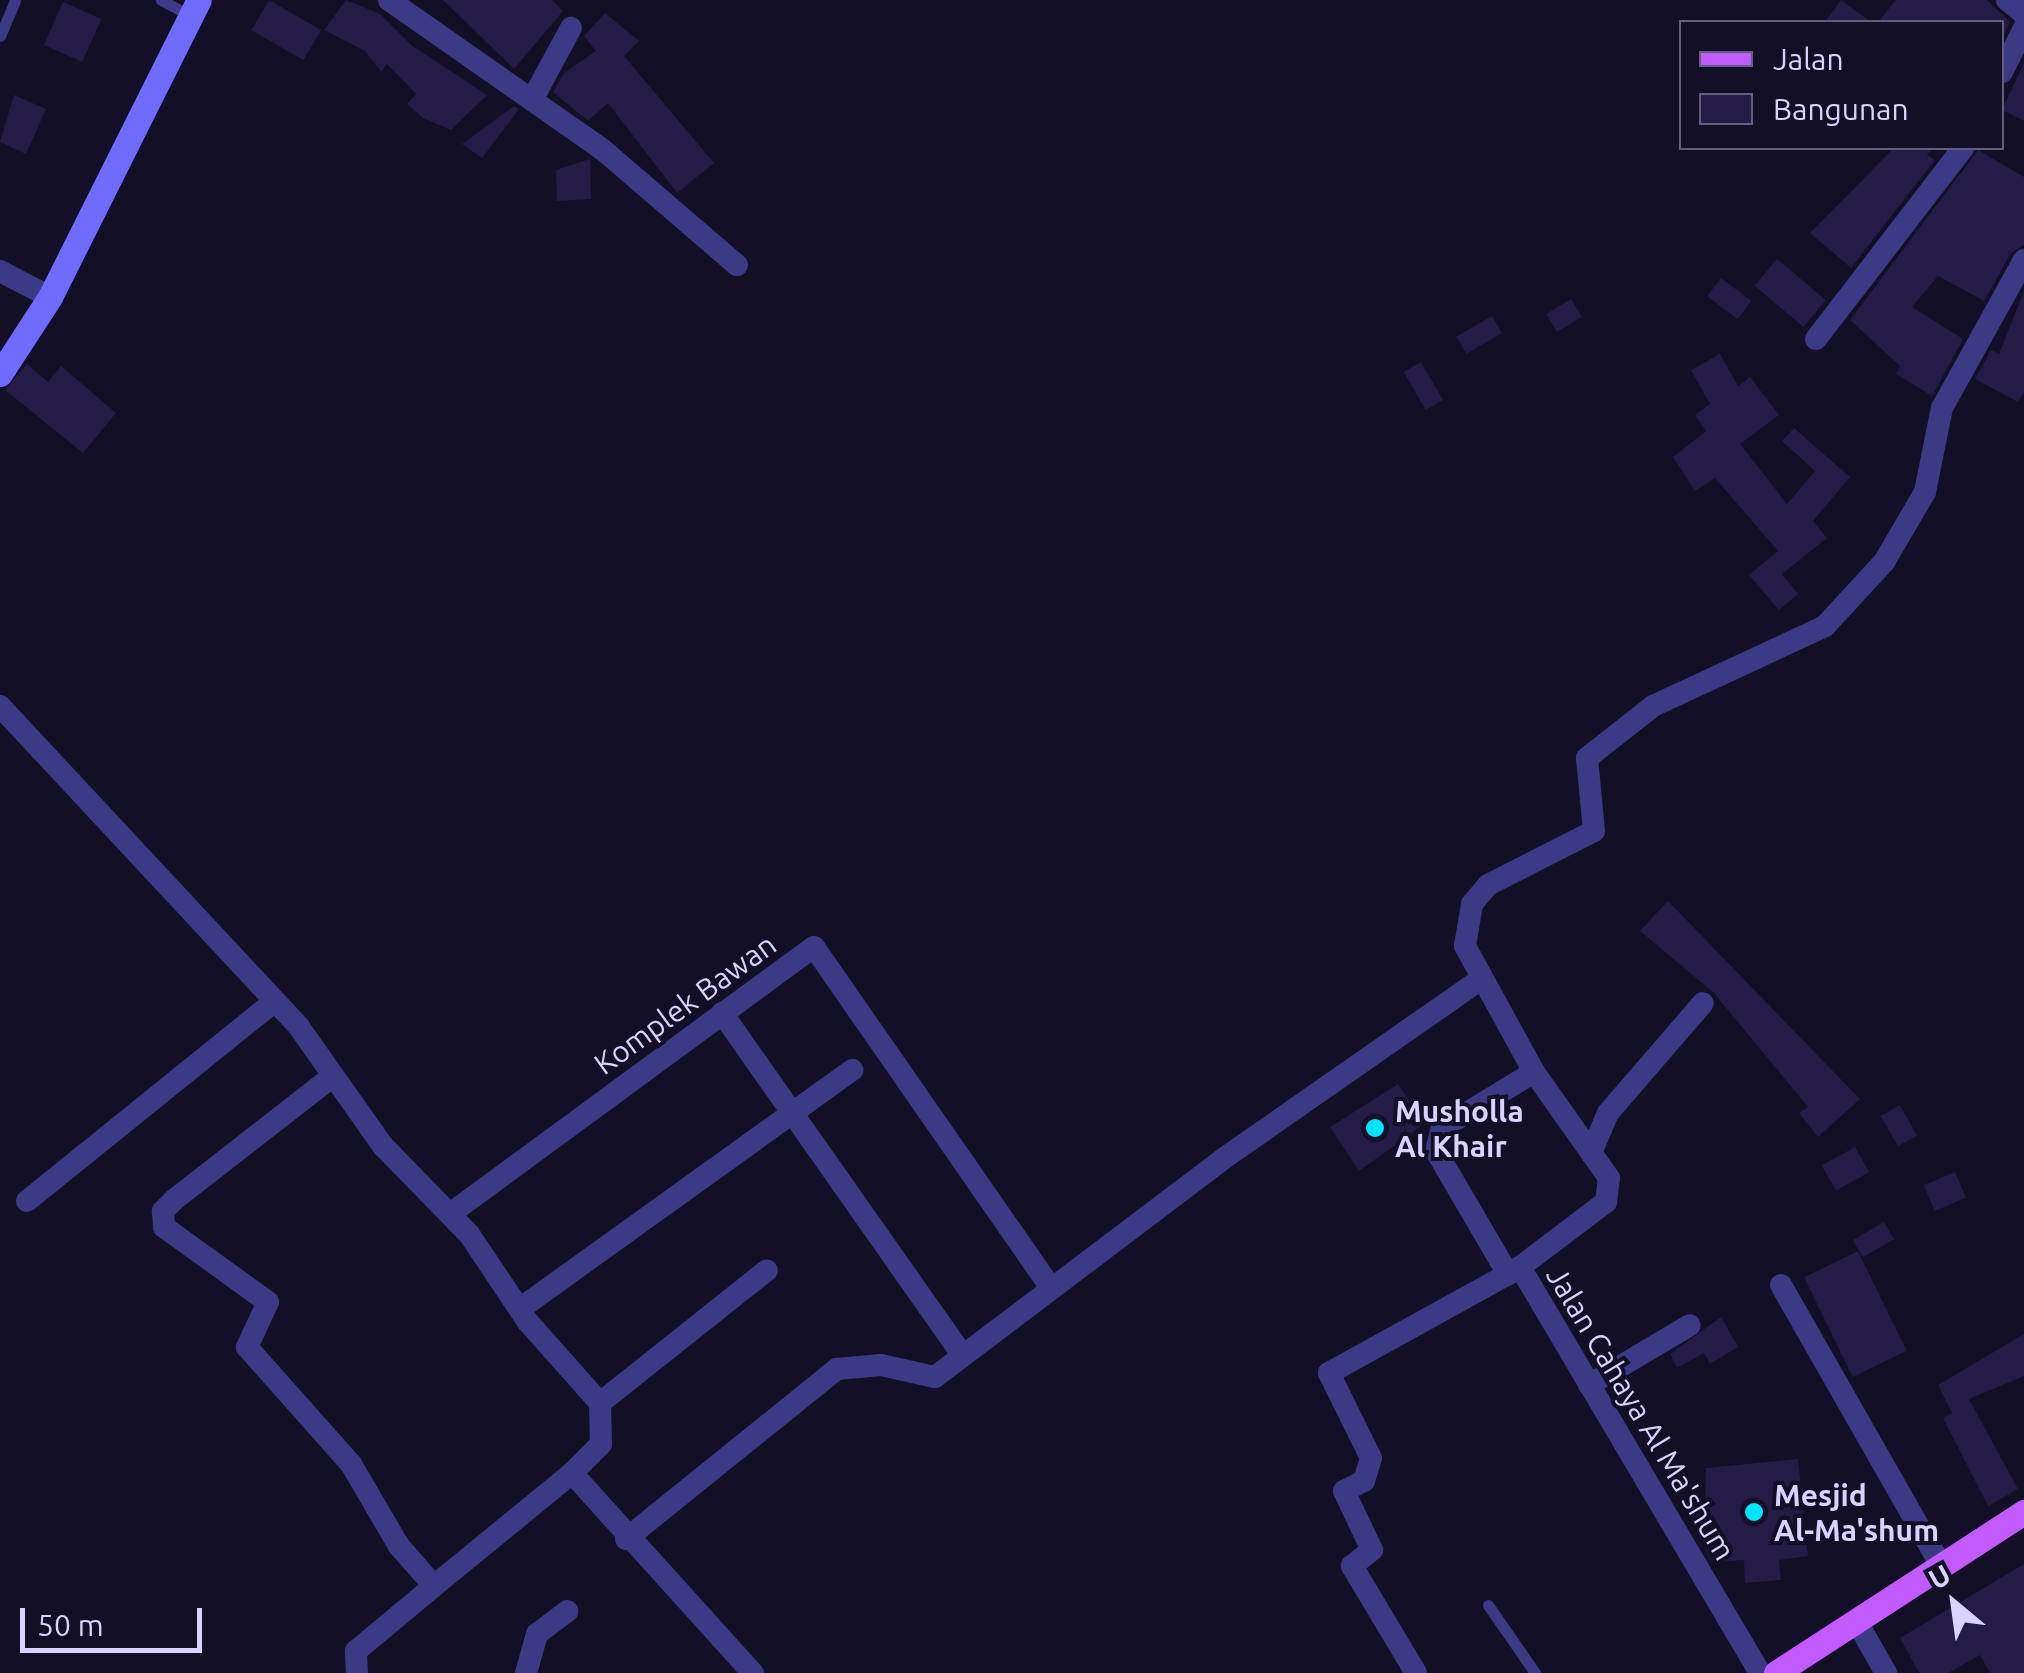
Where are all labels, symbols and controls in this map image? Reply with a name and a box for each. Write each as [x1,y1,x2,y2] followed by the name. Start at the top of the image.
[1679,20,2004,150] legend
[1773,42,1844,76] text: Jalan
[1773,92,1909,126] text: Bangunan
[587,926,783,1082] street label: Komplek Bawan
[1395,1093,1524,1164] place label: Musholla Al Khair
[1364,1117,1386,1139] marker: Musholla Al Khair
[1539,1260,1743,1566] street label: Jalan Cahaya Al Ma'shum
[1774,1477,1939,1548] place label: Mesjid Al-Ma'shum
[1743,1501,1765,1523] marker: Mesjid Al-Ma'shum
[1904,1553,2004,1653] north arrow
[1923,1558,1955,1595] text: U
[25,1588,208,1650] scale bar
[37,1608,104,1642] text: 50 m

